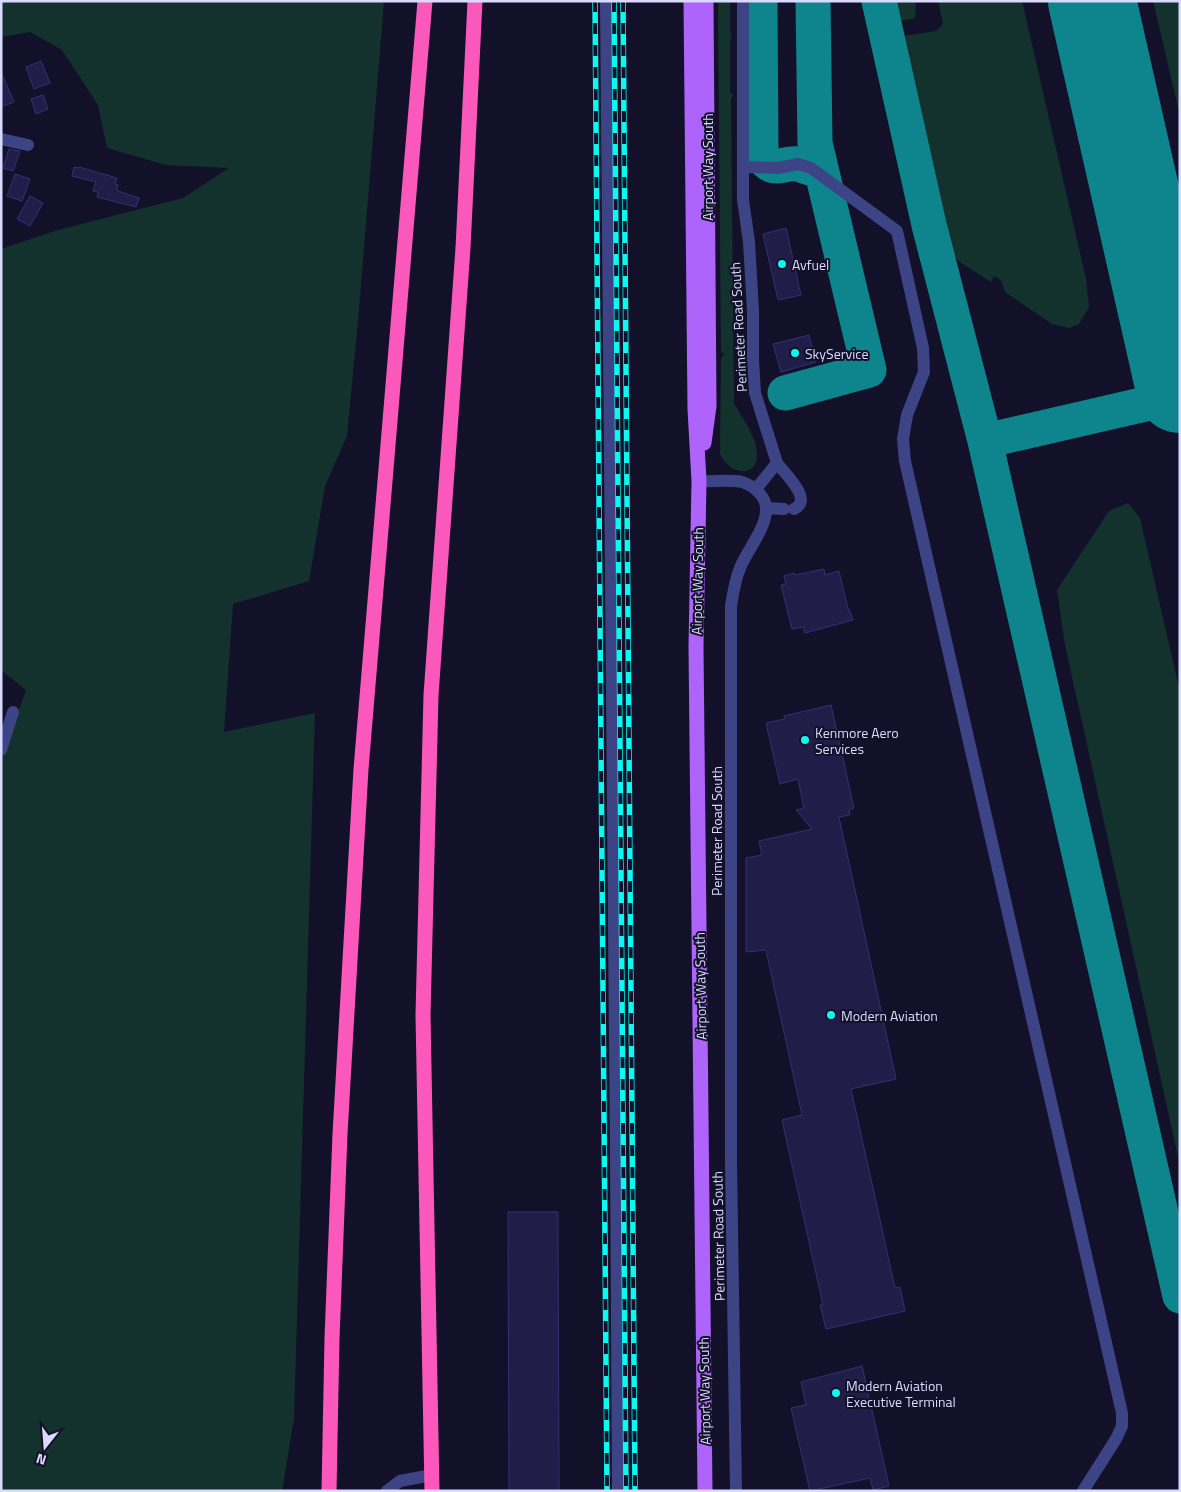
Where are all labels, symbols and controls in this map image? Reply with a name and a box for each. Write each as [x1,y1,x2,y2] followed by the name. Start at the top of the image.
[697,113,718,221] street label: Airport Way South
[792,254,829,275] place label: Avfuel
[776,258,788,270] marker: Avfuel
[724,261,752,393] street label: Perimeter Road South
[805,343,868,364] place label: SkyService
[789,347,801,359] marker: SkyService
[686,527,708,635] street label: Airport Way South
[815,722,899,759] place label: Kenmore Aero Services
[799,734,811,746] marker: Kenmore Aero Services
[706,766,727,896] street label: Perimeter Road South
[689,932,711,1040] street label: Airport Way South
[841,1005,938,1026] place label: Modern Aviation
[825,1009,837,1021] marker: Modern Aviation
[706,1171,730,1301] street label: Perimeter Road South
[693,1337,715,1445] street label: Airport Way South
[846,1375,956,1412] place label: Modern Aviation Executive Terminal
[830,1387,842,1399] marker: Modern Aviation Executive Terminal
[20,1422,70,1472] north arrow
[33,1448,49,1471] text: N

